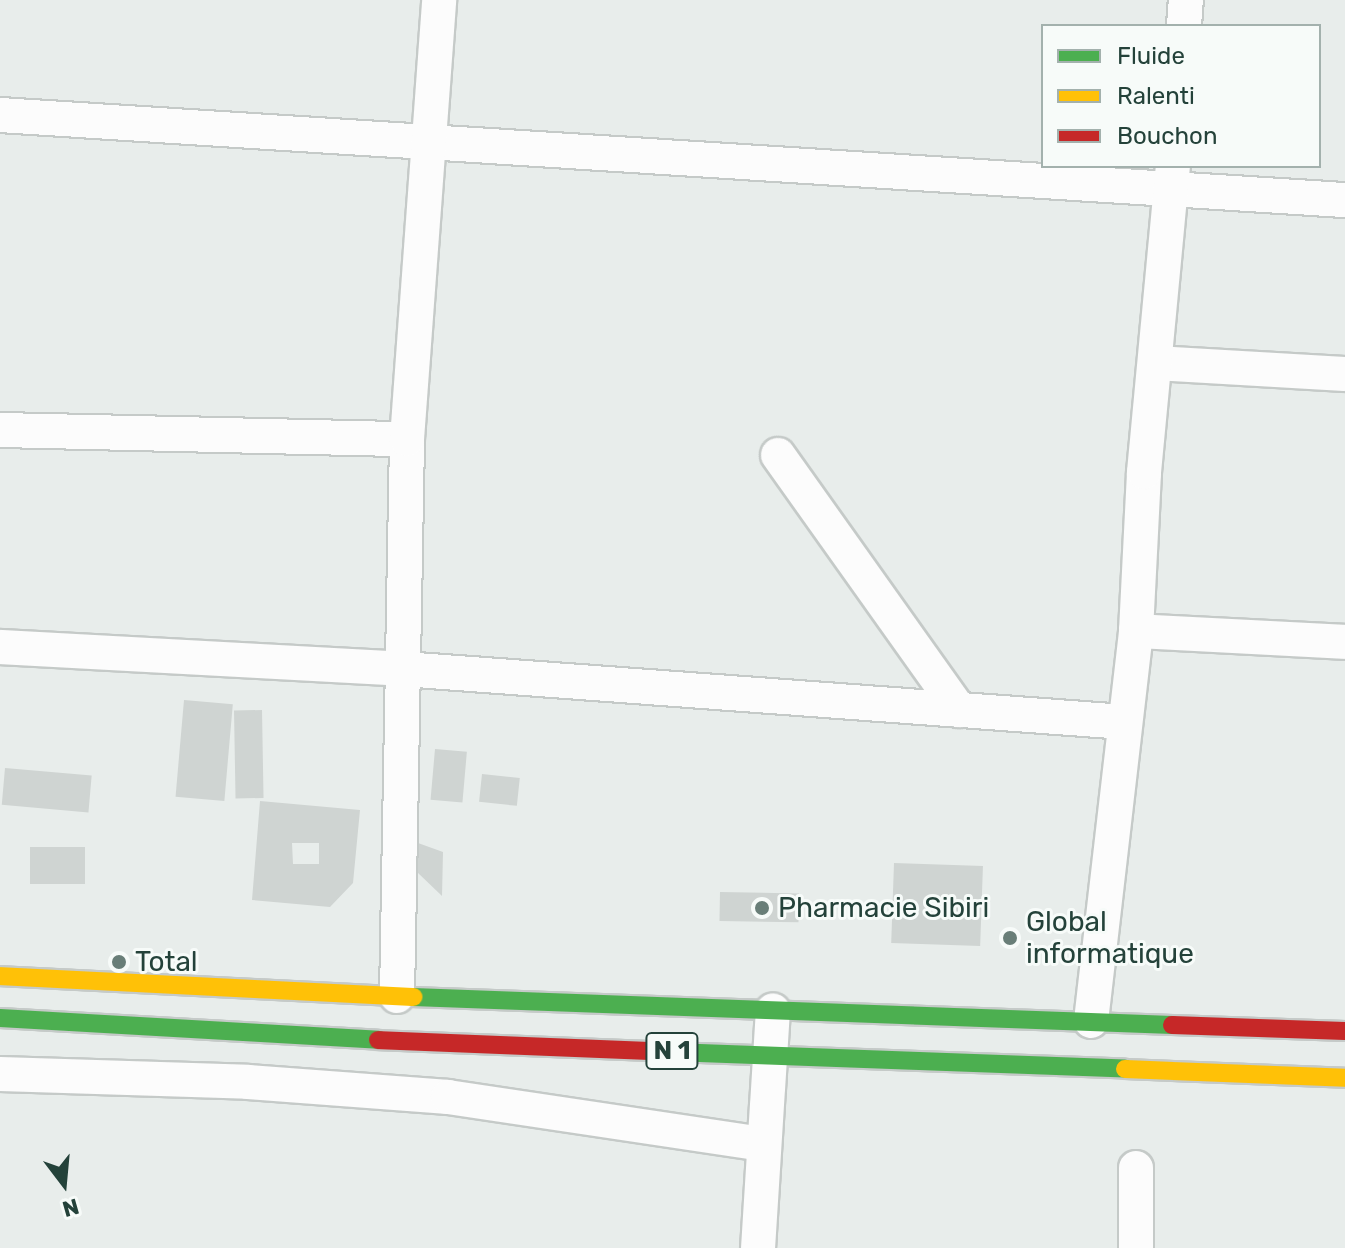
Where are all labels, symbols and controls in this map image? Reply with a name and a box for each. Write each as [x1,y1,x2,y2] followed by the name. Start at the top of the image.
[1041,24,1321,168] legend
[1117,42,1185,70] text: Fluide
[1117,82,1195,110] text: Ralenti
[1117,122,1217,150] text: Bouchon
[778,891,989,925] place label: Pharmacie Sibiri
[753,899,771,917] marker: Pharmacie Sibiri
[1026,905,1194,971] place label: Global informatique
[1001,929,1019,947] marker: Global informatique
[135,945,198,979] place label: Total
[110,953,128,971] marker: Total
[644,1029,700,1073] road number: N 1
[24,1144,104,1224] north arrow
[59,1192,82,1223] text: N

